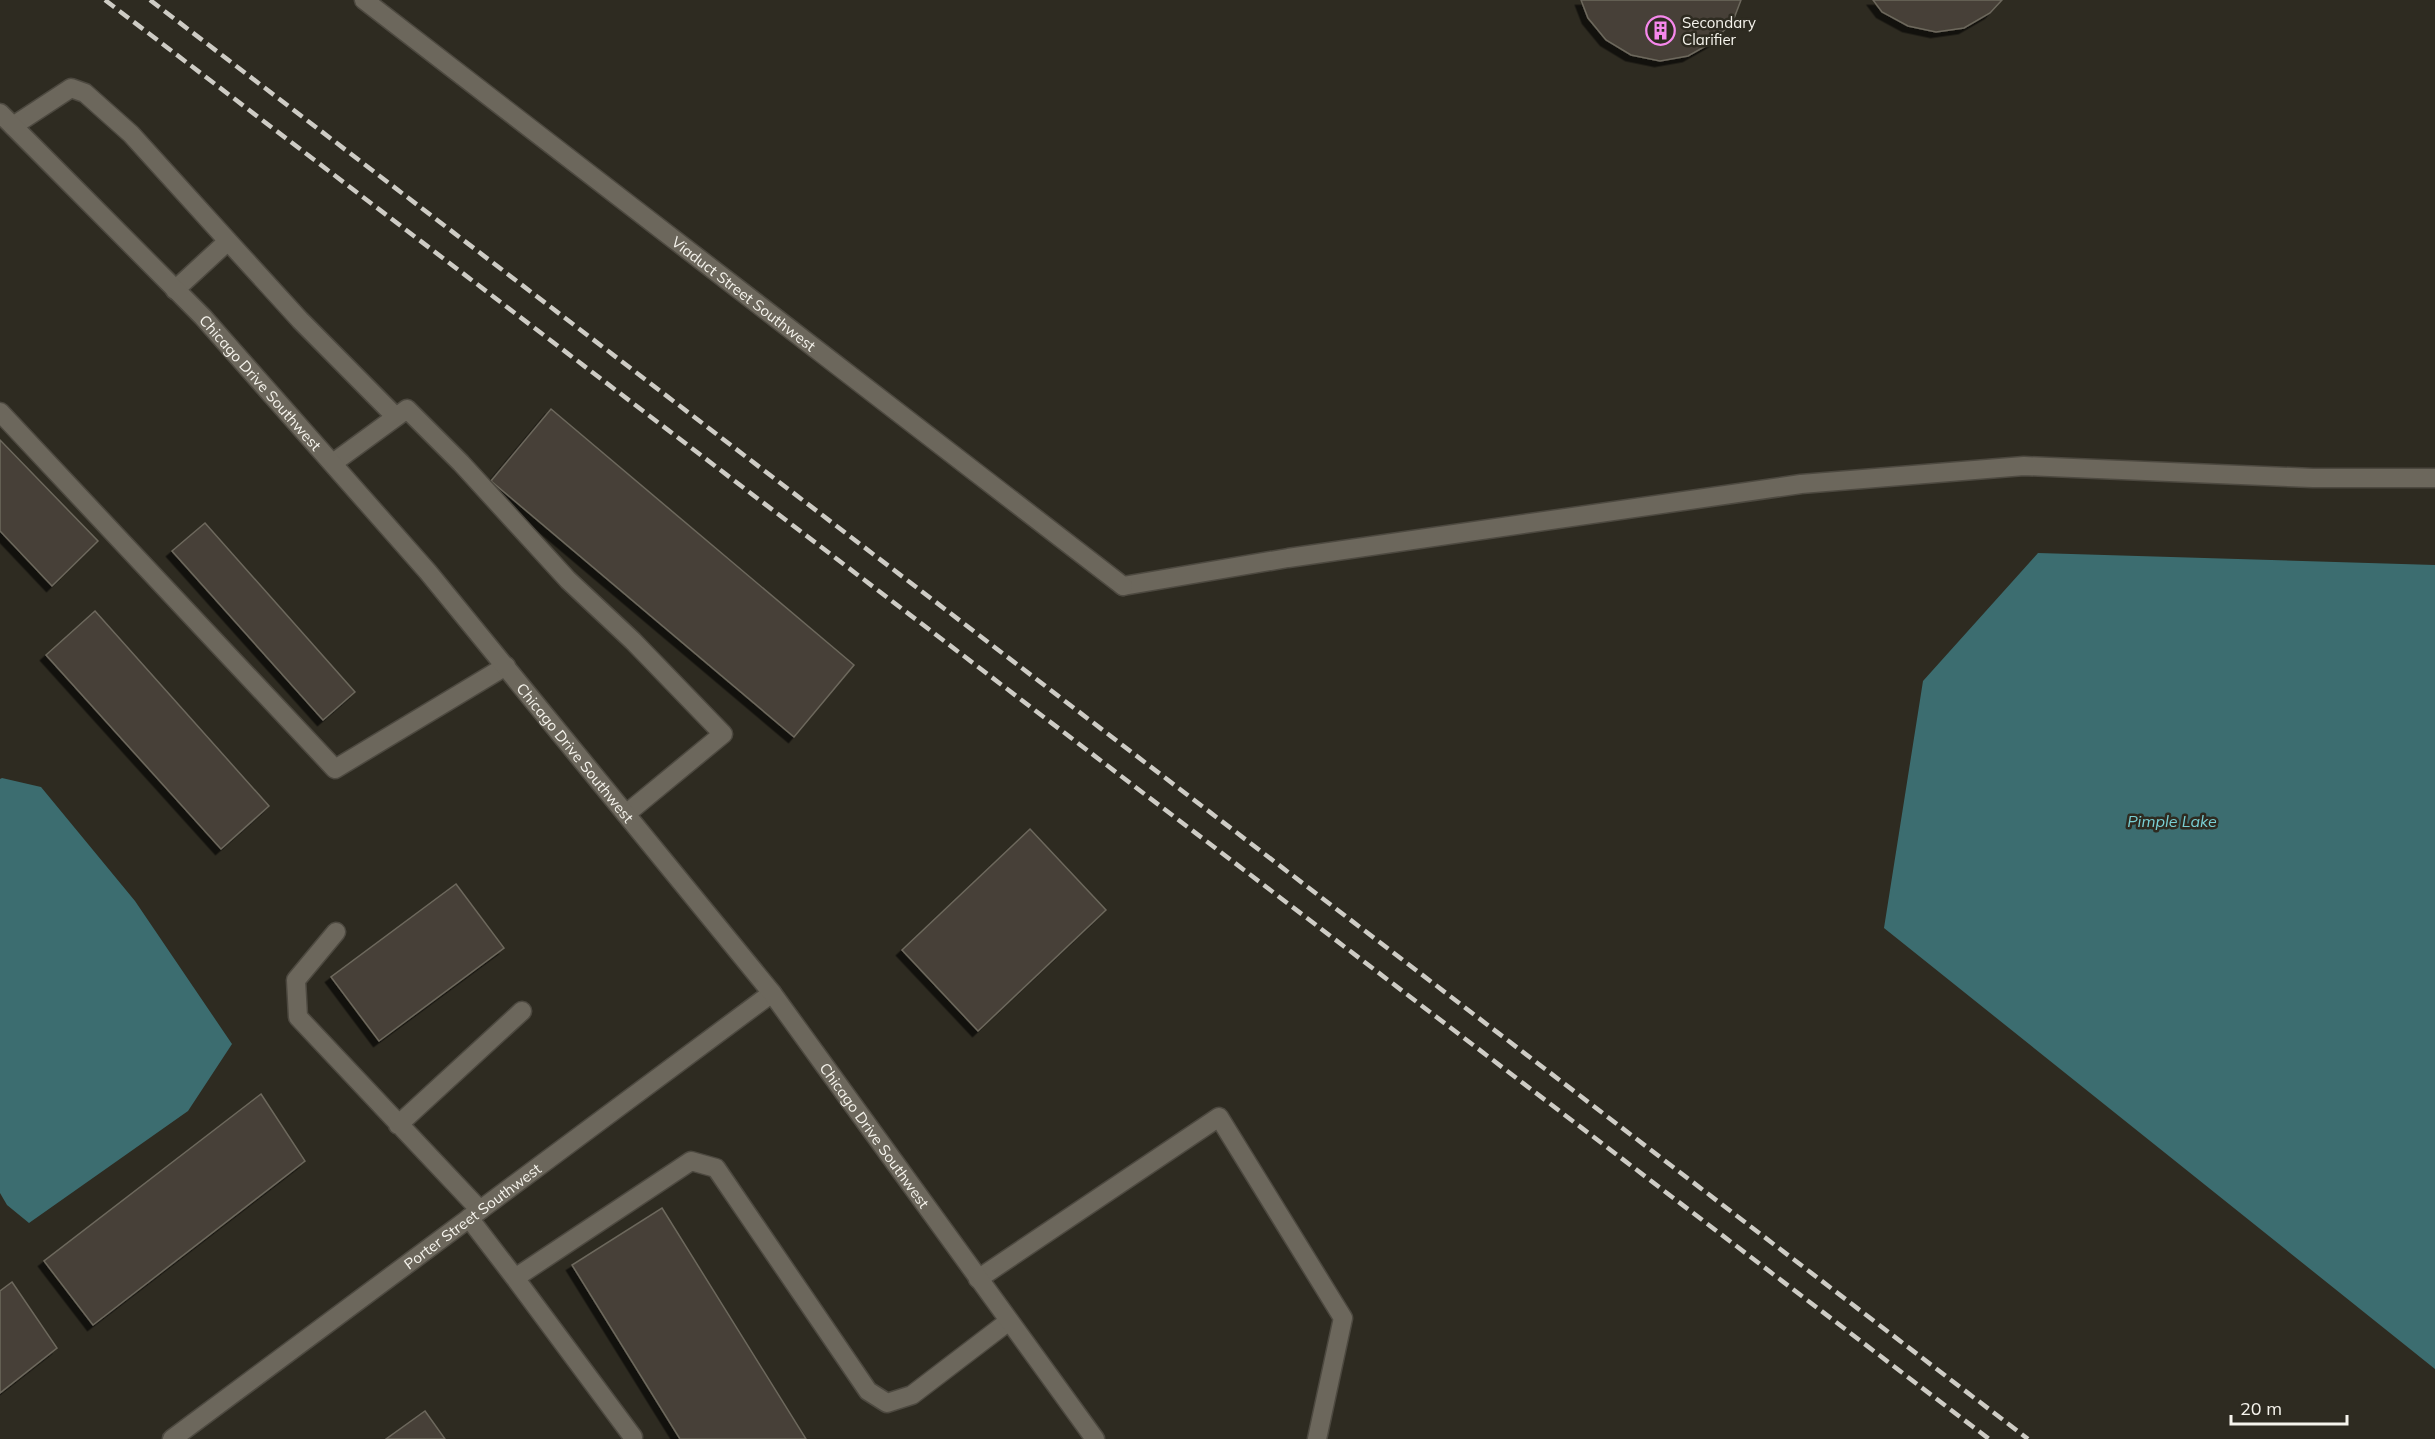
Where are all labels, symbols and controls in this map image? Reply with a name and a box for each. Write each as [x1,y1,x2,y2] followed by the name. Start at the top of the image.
[1682,13,1756,49] place label: Secondary Clarifier
[1645,15,1677,47] building icon: Secondary Clarifier
[668,232,820,355] street label: Viaduct Street Southwest
[196,310,326,454] street label: Chicago Drive Southwest
[513,679,638,826] street label: Chicago Drive Southwest
[2127,811,2217,831] water label: Pimple Lake
[816,1059,934,1212] street label: Chicago Drive Southwest
[400,1159,545,1273] street label: Porter Street Southwest
[2231,1388,2346,1426] scale bar
[2240,1397,2282,1420] text: 20 m

